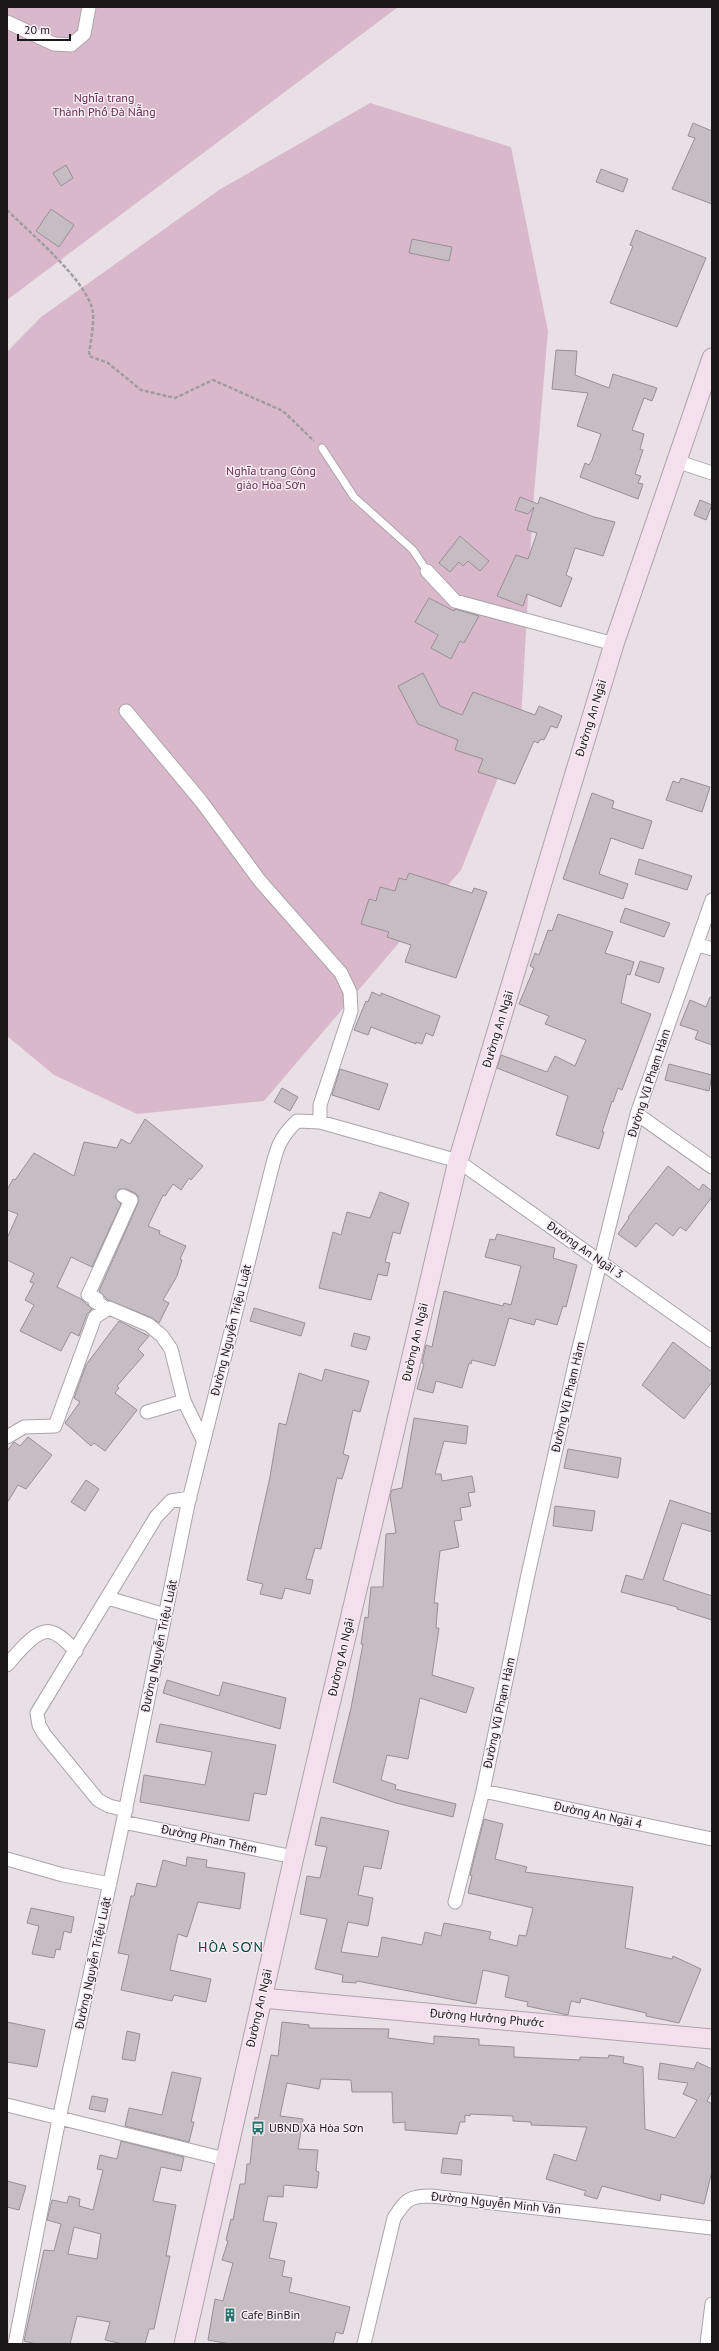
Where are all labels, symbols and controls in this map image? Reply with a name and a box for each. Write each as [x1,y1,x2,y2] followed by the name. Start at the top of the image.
[18,16,70,42] scale bar
[24,22,50,37] text: 20 m
[52,90,156,119] park label: Nghĩa trang Thành Phố Đà Nẵng
[226,463,316,492] park label: Nghĩa trang Công giáo Hòa Sơn
[571,677,609,759] street label: Đường An Ngãi
[478,988,516,1070] street label: Đường An Ngãi
[624,1027,673,1140] street label: Đường Vũ Phạm Hàm
[543,1217,626,1282] street label: Đường An Ngãi 3
[207,1263,254,1398] street label: Đường Nguyễn Triệu Luật
[398,1301,431,1384] street label: Đường An Ngãi
[547,1340,588,1455] street label: Đường Vũ Phạm Hàm
[137,1578,180,1714] street label: Đường Nguyễn Triệu Luật
[324,1616,357,1699] street label: Đường An Ngãi
[479,1656,518,1771] street label: Đường Vũ Phạm Hàm
[552,1798,644,1831] street label: Đường An Ngãi 4
[159,1821,258,1856] street label: Đường Phan Thêm
[71,1895,114,2031] street label: Đường Nguyễn Triệu Luật
[198,1938,264,1956] district label: HÒA SƠN
[242,1967,275,2050] street label: Đường An Ngãi
[428,2005,545,2030] street label: Đường Hưởng Phước
[250,2120,266,2136] bus stop icon: UBND Xã Hòa Sơn
[269,2120,364,2135] place label: UBND Xã Hòa Sơn
[429,2188,562,2217] street label: Đường Nguyễn Minh Vân
[222,2307,238,2323] building icon: Cafe BinBin
[241,2307,300,2322] place label: Cafe BinBin

